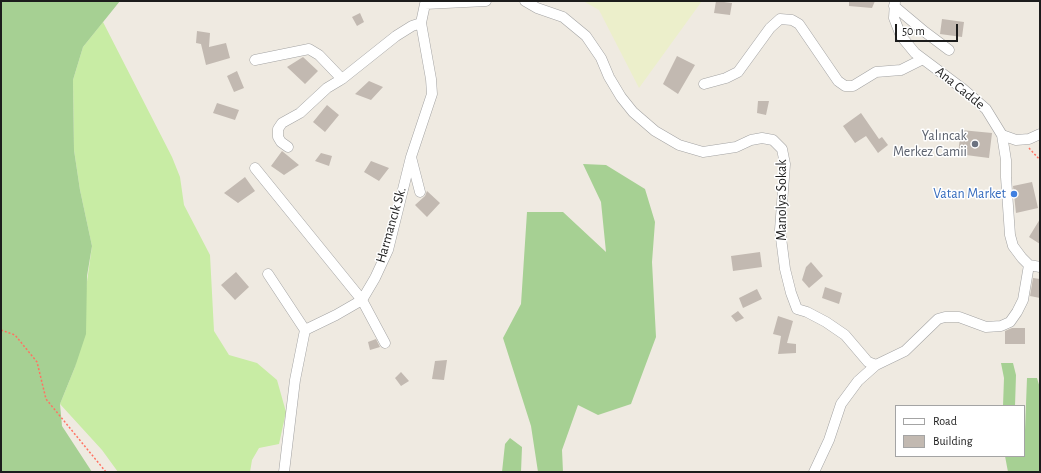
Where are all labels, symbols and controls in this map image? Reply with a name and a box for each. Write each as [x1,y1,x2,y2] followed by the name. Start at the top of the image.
[897,16,960,42] scale bar
[902,25,925,37] text: 50 m
[932,63,988,113] street label: Ana Cadde
[893,128,967,160] place label: Yalıncak Merkez Camii
[970,139,980,149] marker: Yalıncak Merkez Camii
[774,159,790,241] street label: Manolya Sokak
[372,185,410,265] street label: Harmancık Sk.
[933,186,1006,202] place label: Vatan Market
[1009,189,1019,199] marker: Vatan Market
[895,405,1025,457] legend
[933,415,957,427] text: Road
[933,435,973,447] text: Building

